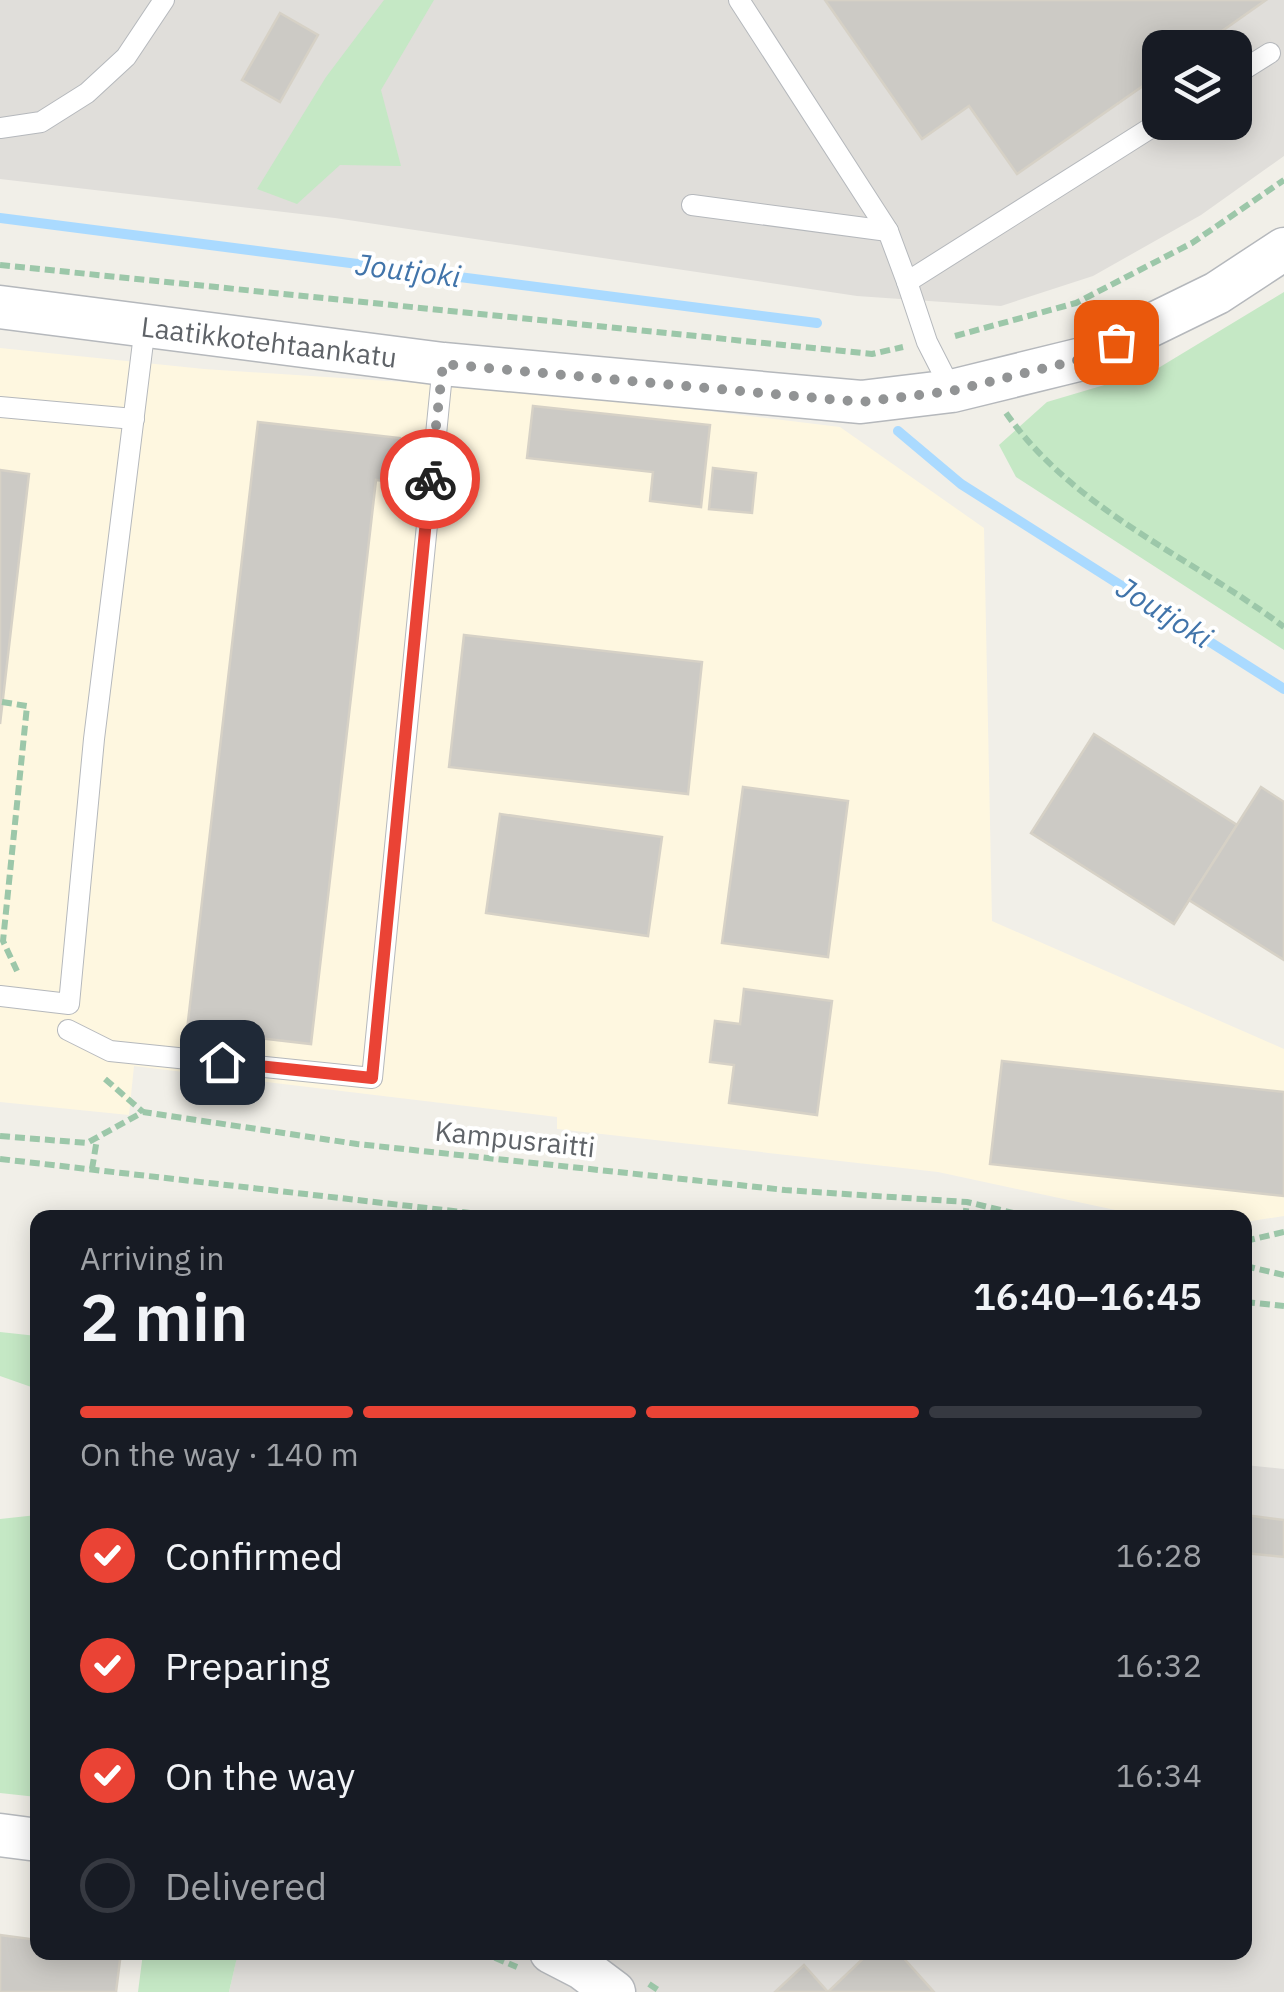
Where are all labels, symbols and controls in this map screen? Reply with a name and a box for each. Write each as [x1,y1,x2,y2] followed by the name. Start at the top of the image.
[1142,30,1252,140] map controls
[1142,30,1252,140] button: layers
[353,244,463,295] water label: Joutjoki
[1074,300,1159,385] pin
[139,307,399,376] street label: Laatikkotehtaankatu
[1089,315,1144,370] icon: bag
[380,429,480,529] courier
[403,452,458,507] icon: bike
[1110,567,1220,656] water label: Joutjoki
[180,1020,265,1105] pin
[195,1035,250,1090] icon: home
[433,1112,597,1165] street label: Kampusraitti
[80,1237,225,1279] text: Arriving in
[973,1271,1202,1320] text: 16:40–16:45
[80,1274,248,1359] text: 2 min
[80,1433,359,1475] text: On the way · 140 m
[80,1528,135,1583] icon: check
[165,1531,343,1580] text: Confirmed
[1116,1534,1202,1576] text: 16:28
[80,1638,135,1693] icon: check
[165,1641,330,1690] text: Preparing
[1116,1644,1202,1686] text: 16:32
[80,1748,135,1803] icon: check
[165,1751,355,1800] text: On the way
[1116,1754,1202,1796] text: 16:34
[165,1861,327,1910] text: Delivered

